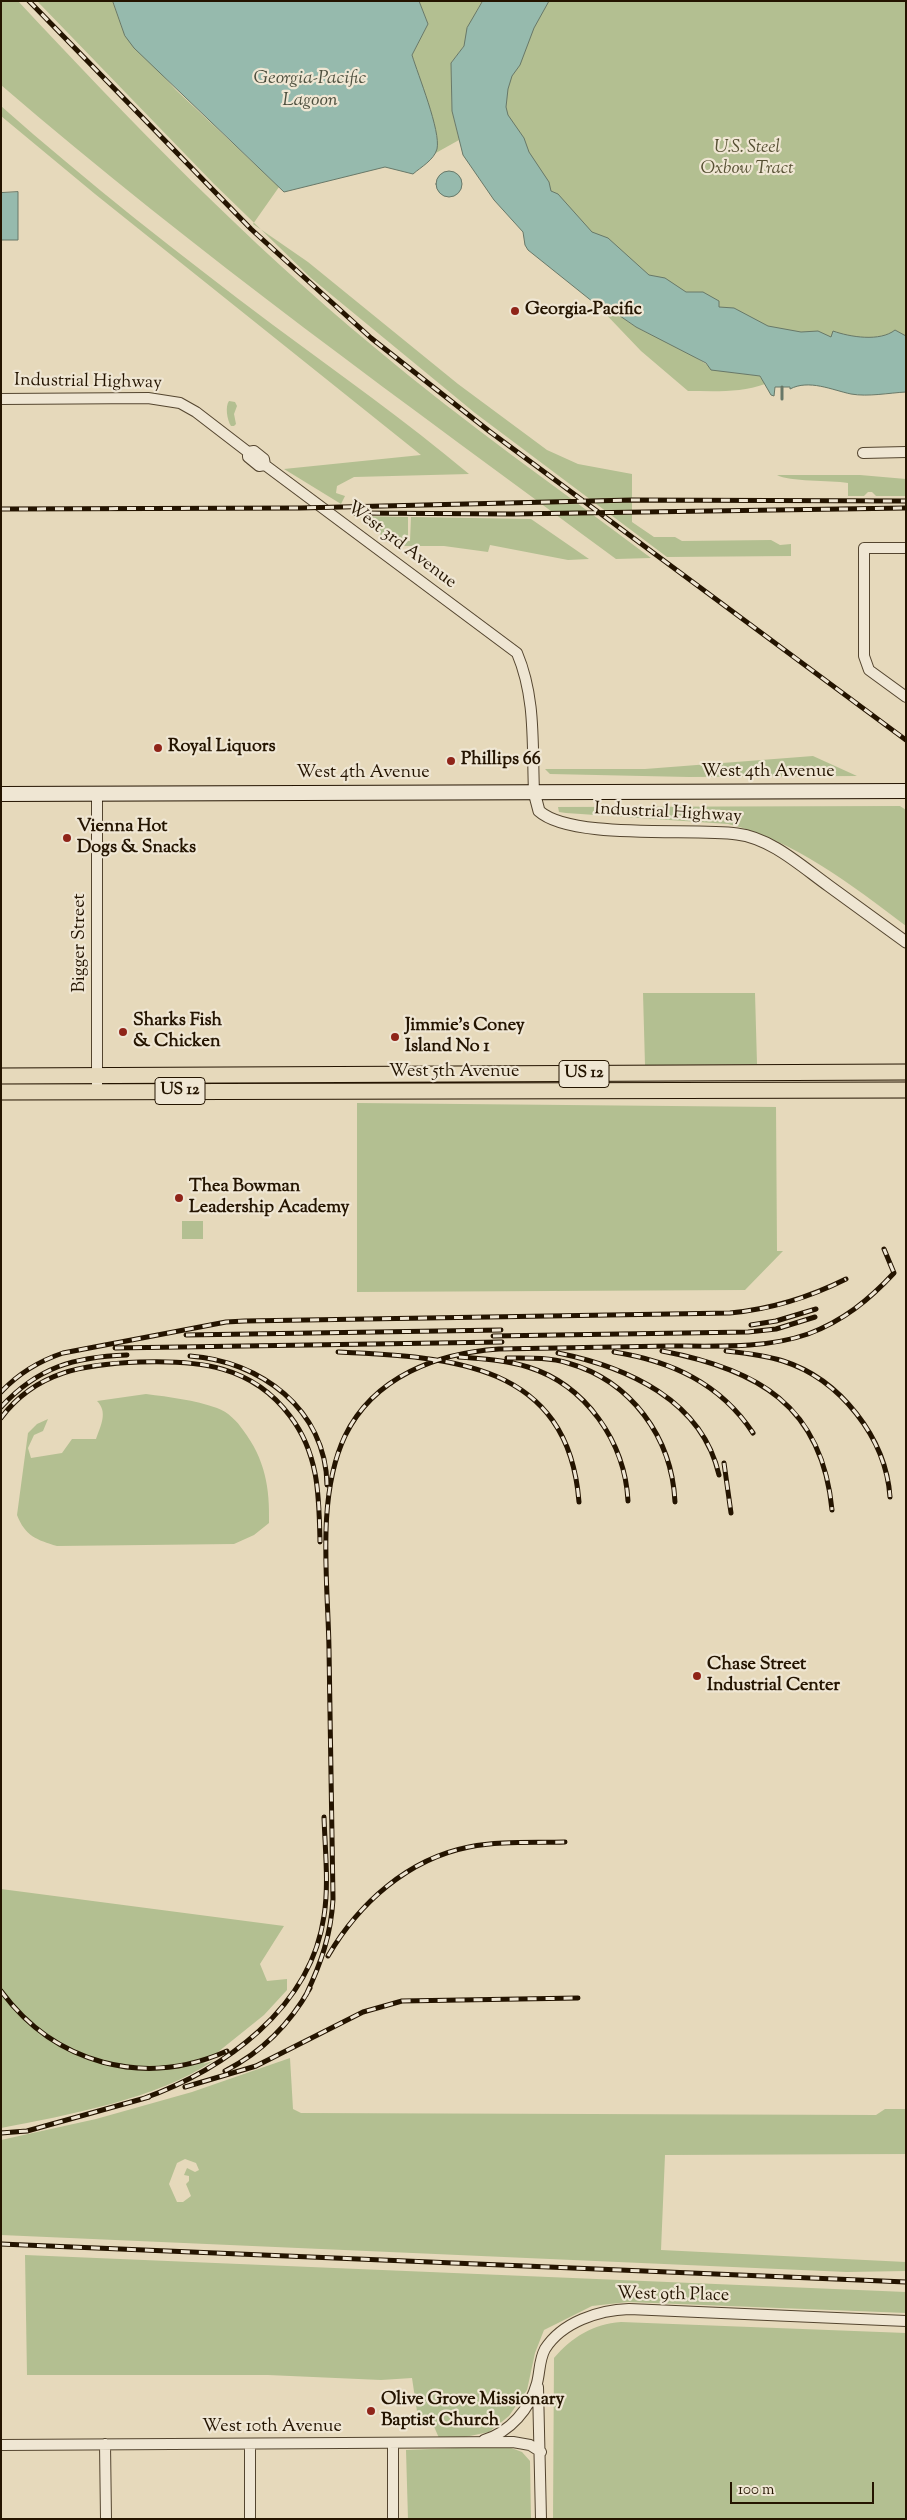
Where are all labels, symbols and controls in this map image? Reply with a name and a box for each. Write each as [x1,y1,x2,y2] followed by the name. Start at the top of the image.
[254,69,366,113] water label: Georgia-Pacific Lagoon
[700,138,794,180] park label: U.S. Steel Oxbow Tract
[525,300,642,322] place label: Georgia-Pacific
[509,305,521,317] marker: Georgia-Pacific
[14,371,162,395] street label: Industrial Highway
[342,498,460,594] street label: West 3rd Avenue
[168,737,276,759] place label: Royal Liquors
[152,742,164,754] marker: Royal Liquors
[461,750,541,772] place label: Phillips 66
[445,755,457,767] marker: Phillips 66
[701,762,835,784] street label: West 4th Avenue
[296,763,430,785] street label: West 4th Avenue
[594,799,742,829] street label: Industrial Highway
[77,817,196,860] place label: Vienna Hot Dogs & Snacks
[61,832,73,844] marker: Vienna Hot Dogs & Snacks
[70,893,92,993] street label: Bigger Street
[133,1011,222,1054] place label: Sharks Fish & Chicken
[405,1016,525,1058] place label: Jimmie's Coney Island No 1
[117,1026,129,1038] marker: Sharks Fish & Chicken
[389,1031,401,1043] marker: Jimmie's Coney Island No 1
[559,1060,609,1088] road number: US 12
[389,1062,519,1084] street label: West 5th Avenue
[155,1078,205,1104] road number: US 12
[189,1177,350,1220] place label: Thea Bowman Leadership Academy
[173,1192,185,1204] marker: Thea Bowman Leadership Academy
[707,1655,840,1698] place label: Chase Street Industrial Center
[691,1670,703,1682] marker: Chase Street Industrial Center
[616,2284,730,2308] street label: West 9th Place
[381,2390,564,2432] place label: Olive Grove Missionary Baptist Church
[365,2405,377,2417] marker: Olive Grove Missionary Baptist Church
[202,2417,342,2439] street label: West 10th Avenue
[732,2472,876,2504] scale bar
[738,2480,774,2501] text: 100 m

